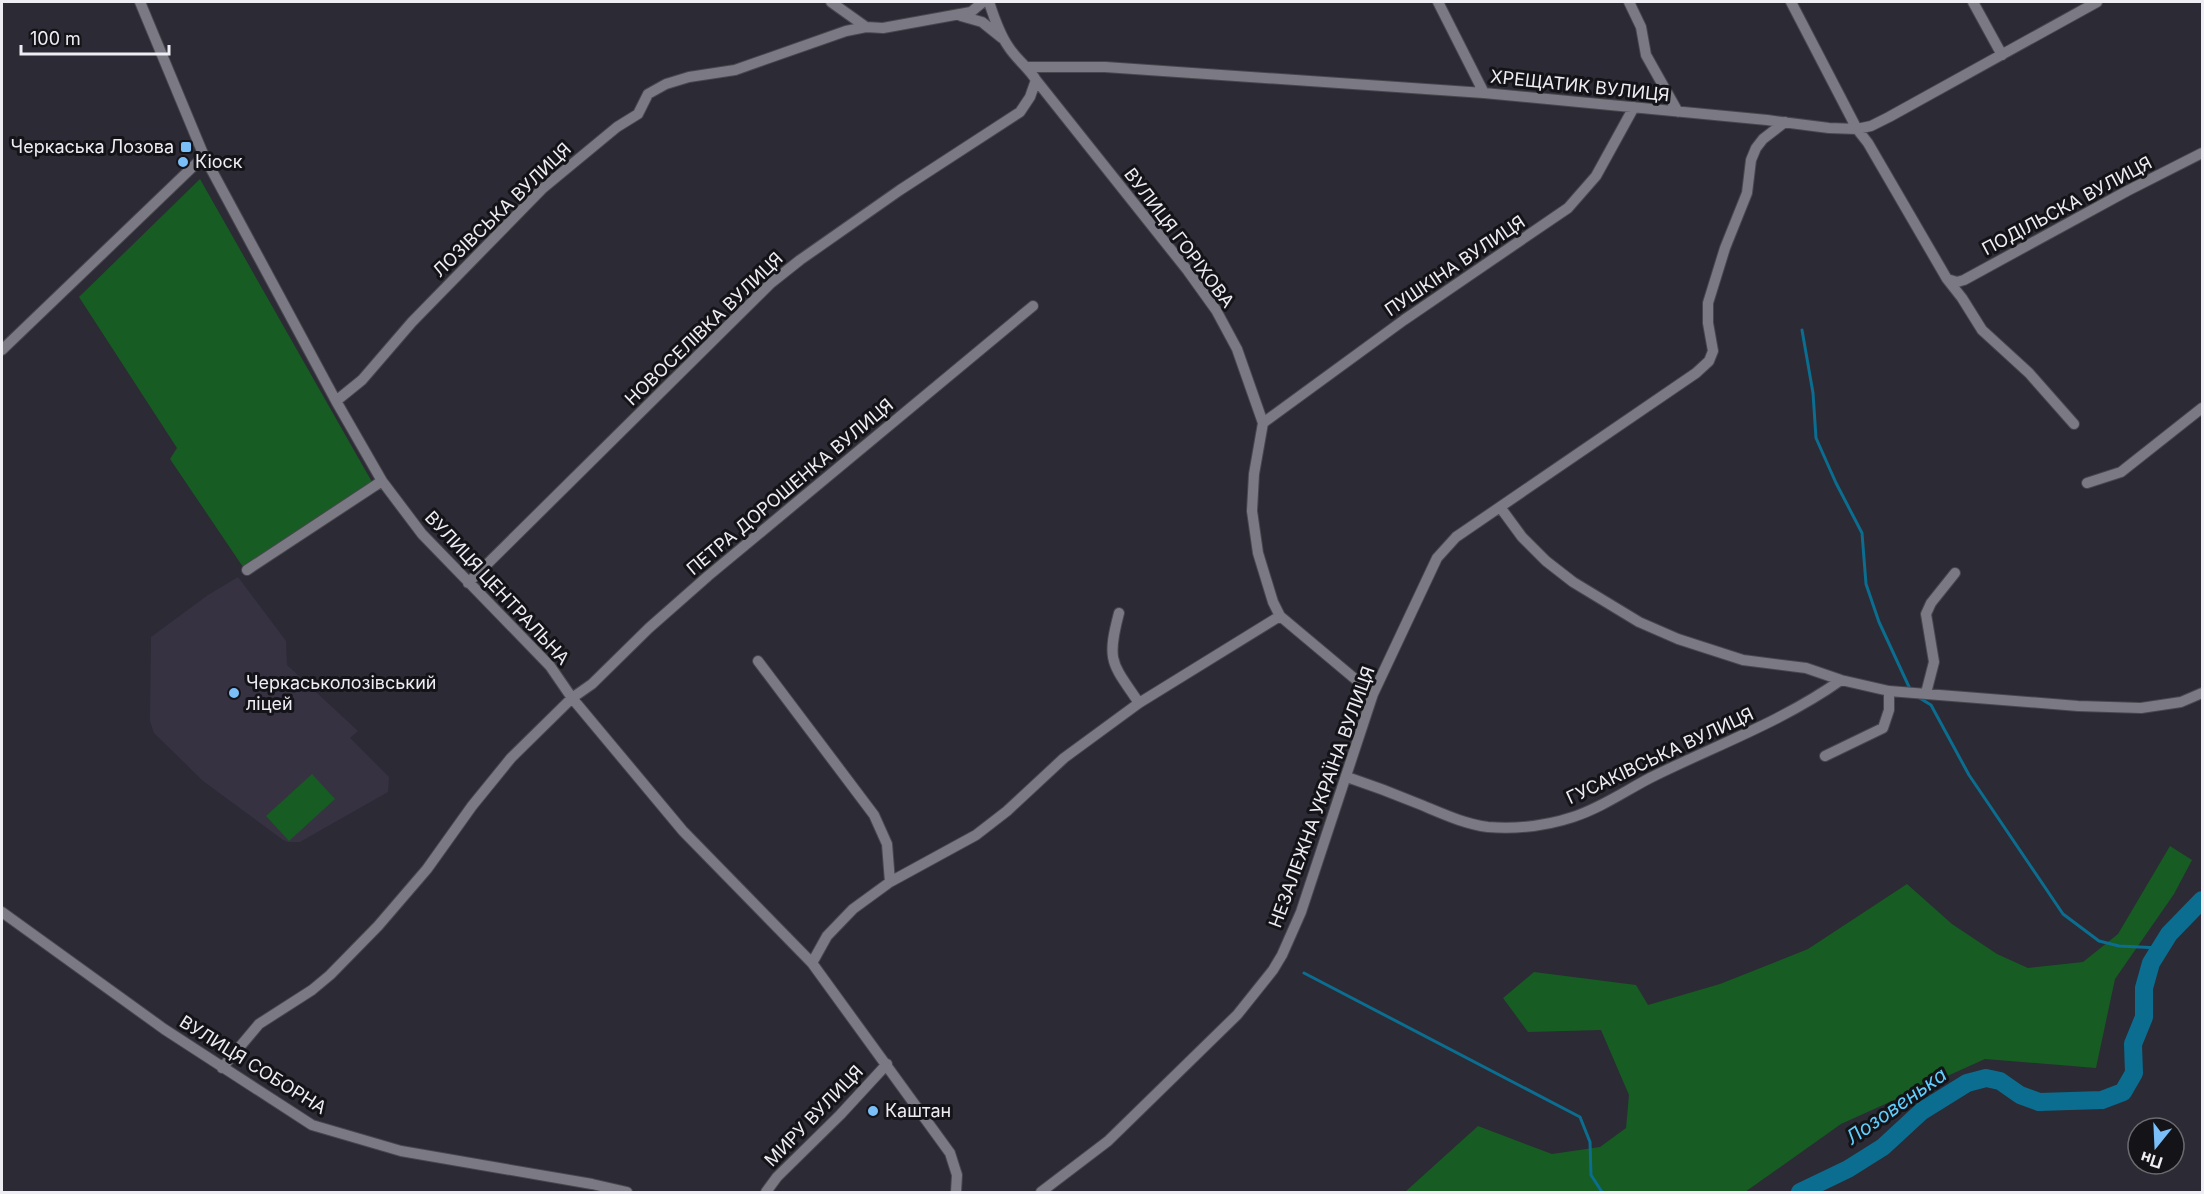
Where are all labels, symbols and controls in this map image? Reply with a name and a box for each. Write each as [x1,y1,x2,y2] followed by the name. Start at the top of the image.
[21,18,170,56] scale bar
[30,28,81,49] text: 100 m
[1489,66,1671,105] street label: ХРЕЩАТИК ВУЛИЦЯ
[11,136,174,157] place label: Черкаська Лозова
[428,138,575,281] street label: ЛОЗІВСЬКА ВУЛИЦЯ
[179,140,193,154] marker: Черкаська Лозова
[195,151,243,172] place label: Кіоск
[1978,152,2155,259] street label: ПОДІЛЬСКА ВУЛИЦЯ
[176,155,190,169] marker: Кіоск
[1120,164,1239,312] street label: ВУЛИЦЯ ГОРІХОВА
[1381,211,1529,320] street label: ПУШКІНА ВУЛИЦЯ
[620,248,787,409] street label: НОВОСЕЛІВКА ВУЛИЦЯ
[682,394,897,579] street label: ПЕТРА ДОРОШЕНКА ВУЛИЦЯ
[421,507,574,669] street label: ВУЛИЦЯ ЦЕНТРАЛЬНА
[1263,663,1379,930] street label: НЕЗАЛЕЖНА УКРАЇНА ВУЛИЦЯ
[246,672,436,714] place label: Черкаськолозівський ліцей
[227,686,241,700] marker: Черкаськолозівський ліцей
[1563,703,1757,808] street label: ГУСАКІВСЬКА ВУЛИЦЯ
[176,1011,331,1118] street label: ВУЛИЦЯ СОБОРНА
[760,1061,867,1171] street label: МИРУ ВУЛИЦЯ
[1841,1062,1951,1150] water label: Лозовенька
[885,1100,951,1121] place label: Каштан
[866,1104,880,1118] marker: Каштан
[2126,1116,2186,1176] north arrow
[2138,1147,2165,1173] text: Пн

